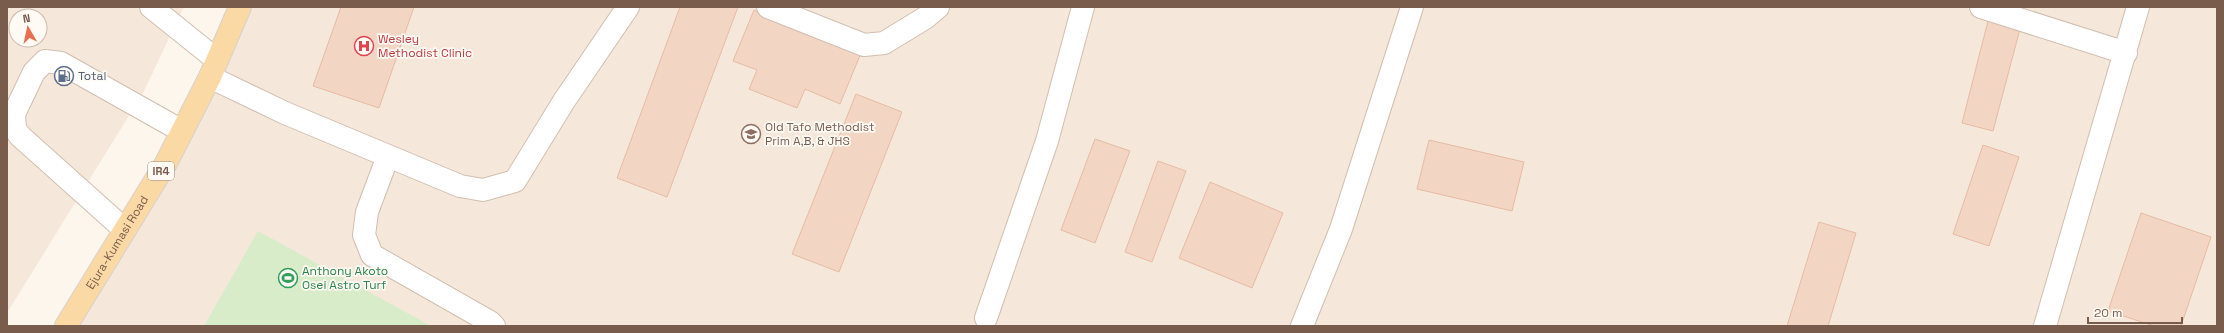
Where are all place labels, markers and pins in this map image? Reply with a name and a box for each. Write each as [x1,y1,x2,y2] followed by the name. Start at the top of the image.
[378,31,472,61] place label: Wesley Methodist Clinic
[353,35,375,57] hospital icon: Wesley Methodist Clinic
[53,65,75,87] fuel station icon: Total
[78,68,106,84] place label: Total
[765,119,874,149] place label: Old Tafo Methodist Prim A,B, & JHS
[740,123,762,145] school or university icon: Old Tafo Methodist Prim A,B, & JHS
[302,263,388,293] place label: Anthony Akoto Osei Astro Turf
[277,267,299,289] sports icon: Anthony Akoto Osei Astro Turf

